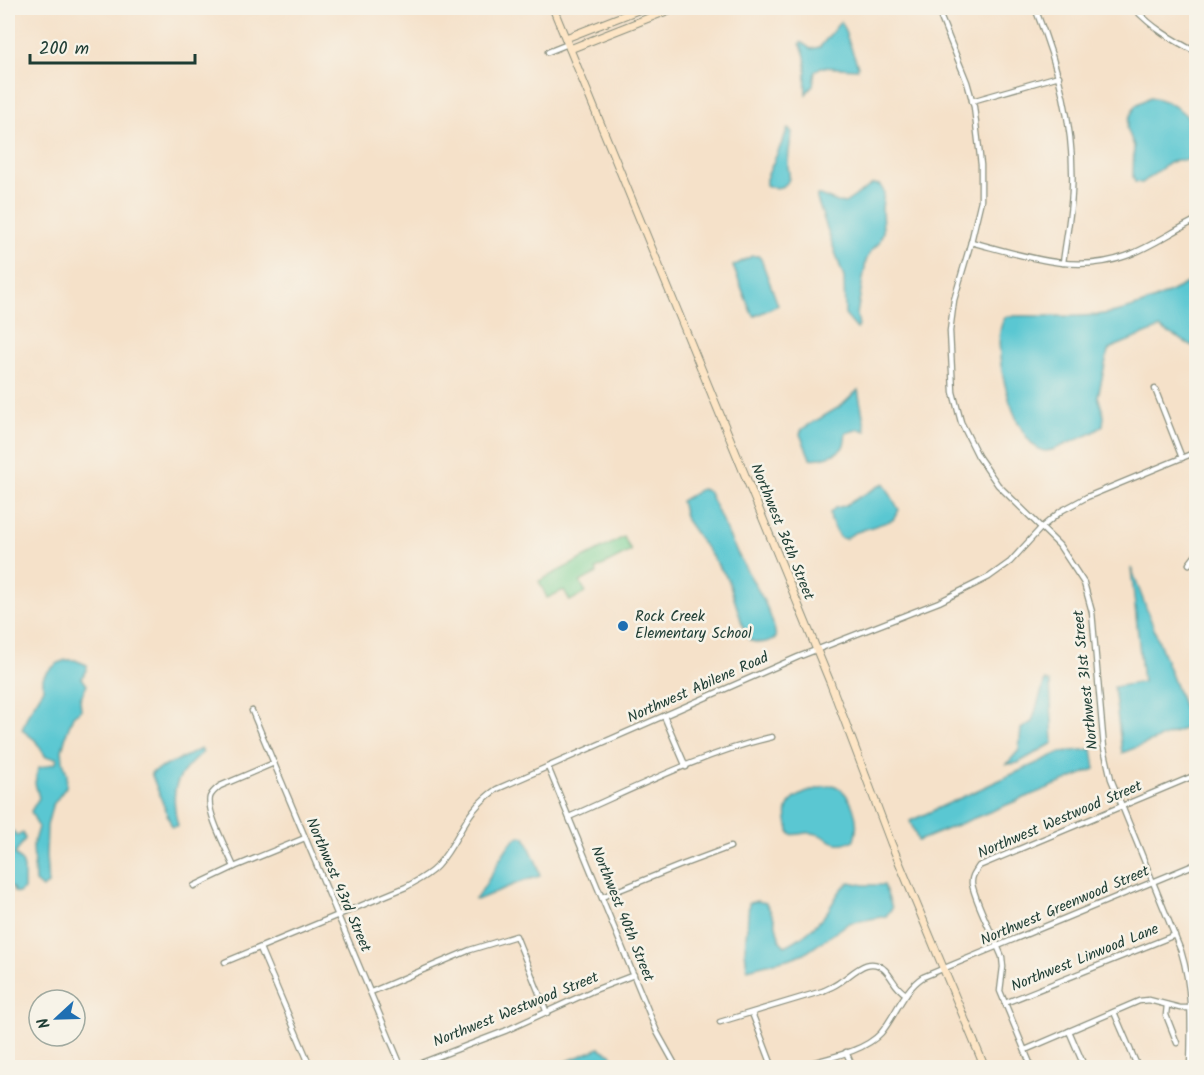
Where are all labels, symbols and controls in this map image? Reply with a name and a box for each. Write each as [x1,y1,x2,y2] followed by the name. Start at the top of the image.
[30,27,195,65] scale bar
[39,35,89,64] text: 200 m
[744,460,820,604] street label: Northwest 36th Street
[635,605,752,646] place label: Rock Creek Elementary School
[1067,609,1105,751] street label: Northwest 31st Street
[616,619,630,633] marker: Rock Creek Elementary School
[623,646,773,730] street label: Northwest Abilene Road
[974,774,1146,866] street label: Northwest Westwood Street
[299,814,377,956] street label: Northwest 43rd Street
[584,843,660,986] street label: Northwest 40th Street
[977,859,1153,953] street label: Northwest Greenwood Street
[1007,917,1163,999] street label: Northwest Linwood Lane
[430,966,603,1054] street label: Northwest Westwood Street
[27,988,87,1048] north arrow
[31,1014,58,1032] text: N

